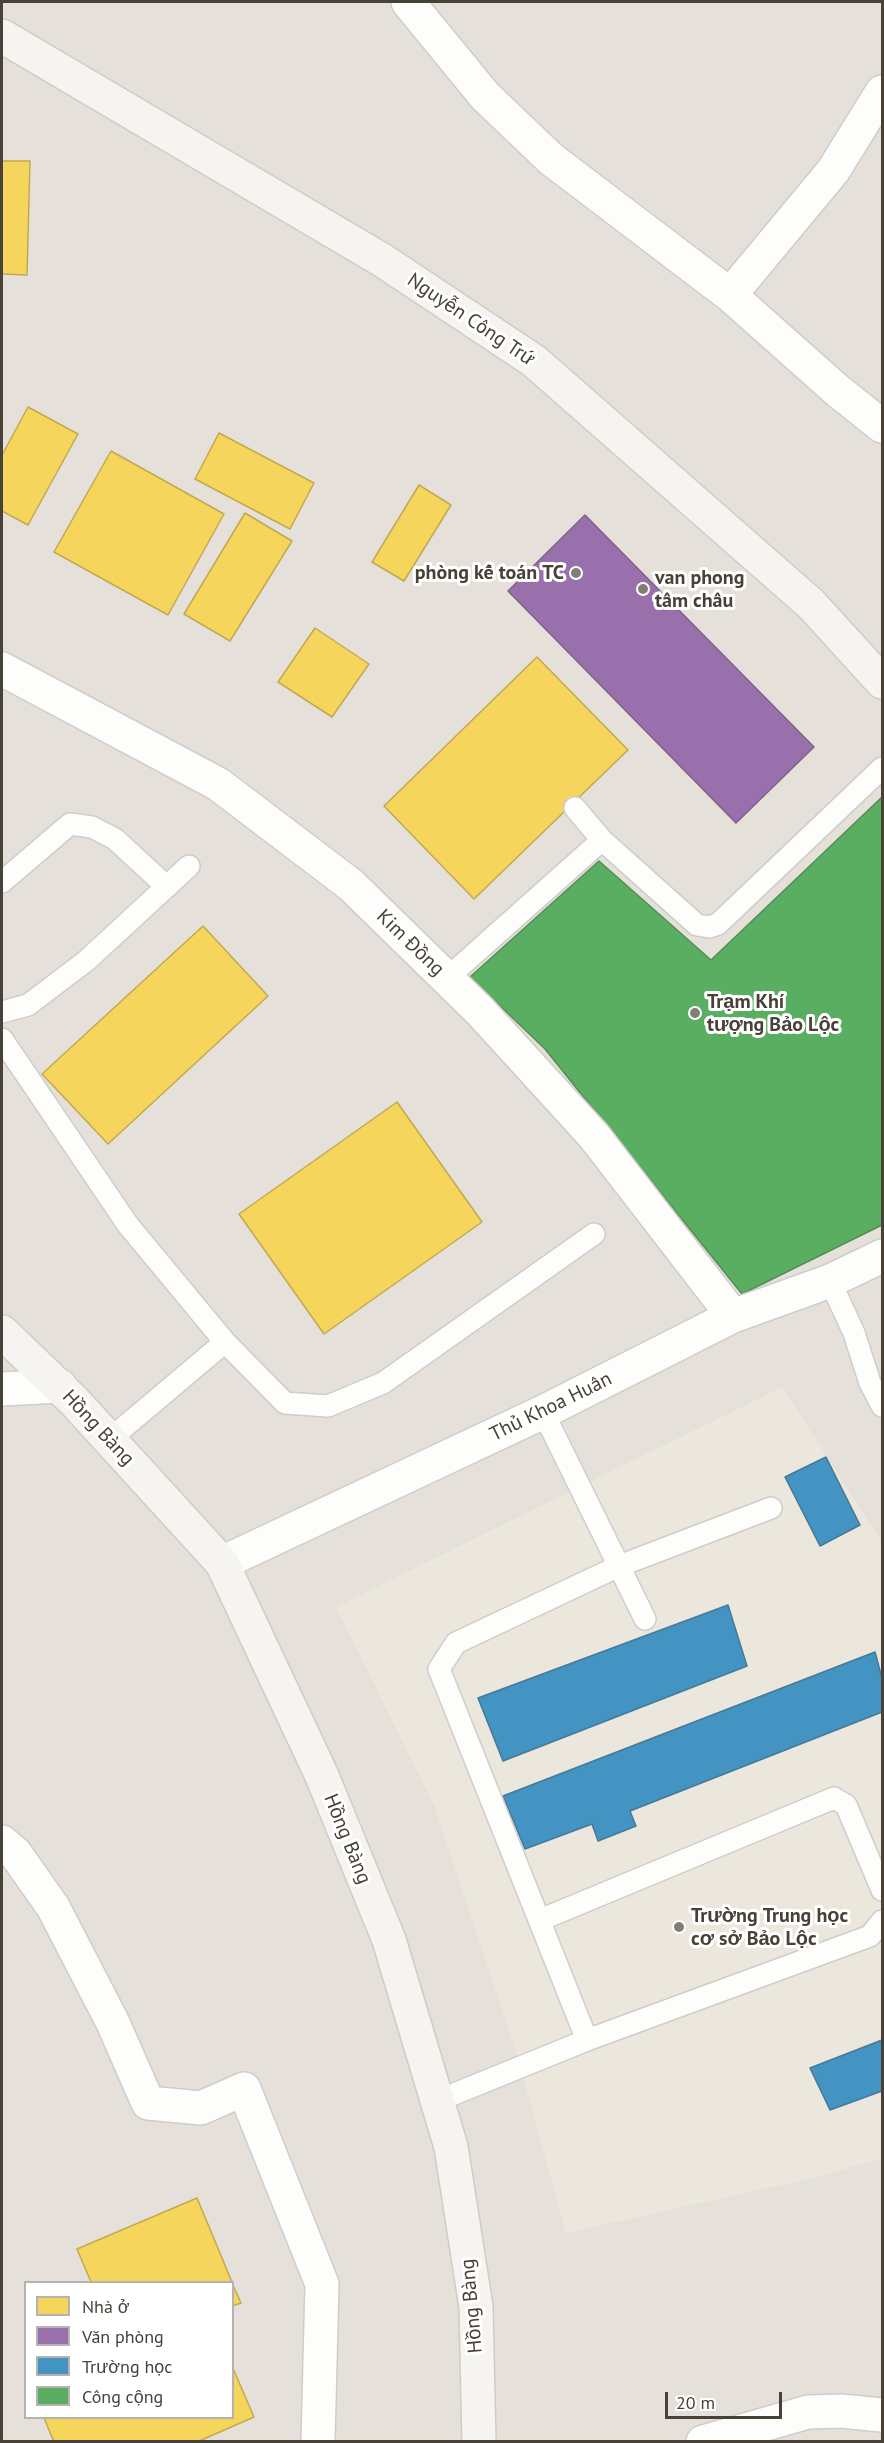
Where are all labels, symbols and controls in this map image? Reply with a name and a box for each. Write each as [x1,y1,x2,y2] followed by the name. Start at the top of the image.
[402,268,540,372] street label: Nguyễn Công Trứ
[415,561,564,585] place label: phòng kế toán TC
[569,566,583,580] marker: phòng kế toán TC
[655,566,744,613] place label: van phong tâm châu
[636,582,650,596] marker: van phong tâm châu
[371,905,449,981] street label: Kim Đồng
[707,990,839,1037] place label: Trạm Khí tượng Bảo Lộc
[688,1006,702,1020] marker: Trạm Khí tượng Bảo Lộc
[486,1367,616,1447] street label: Thủ Khoa Huân
[57,1385,139,1471] street label: Hồng Bàng
[318,1791,376,1887] street label: Hồng Bàng
[691,1904,848,1951] place label: Trường Trung học cơ sở Bảo Lộc
[672,1920,686,1934] marker: Trường Trung học cơ sở Bảo Lộc
[456,2258,488,2354] street label: Hồng Bàng
[24,2281,234,2419] legend
[82,2295,130,2318] text: Nhà ở
[82,2325,164,2348] text: Văn phòng
[82,2355,172,2378] text: Trường học
[668,2380,785,2418] scale bar
[82,2385,163,2408] text: Công cộng
[676,2391,715,2414] text: 20 m

